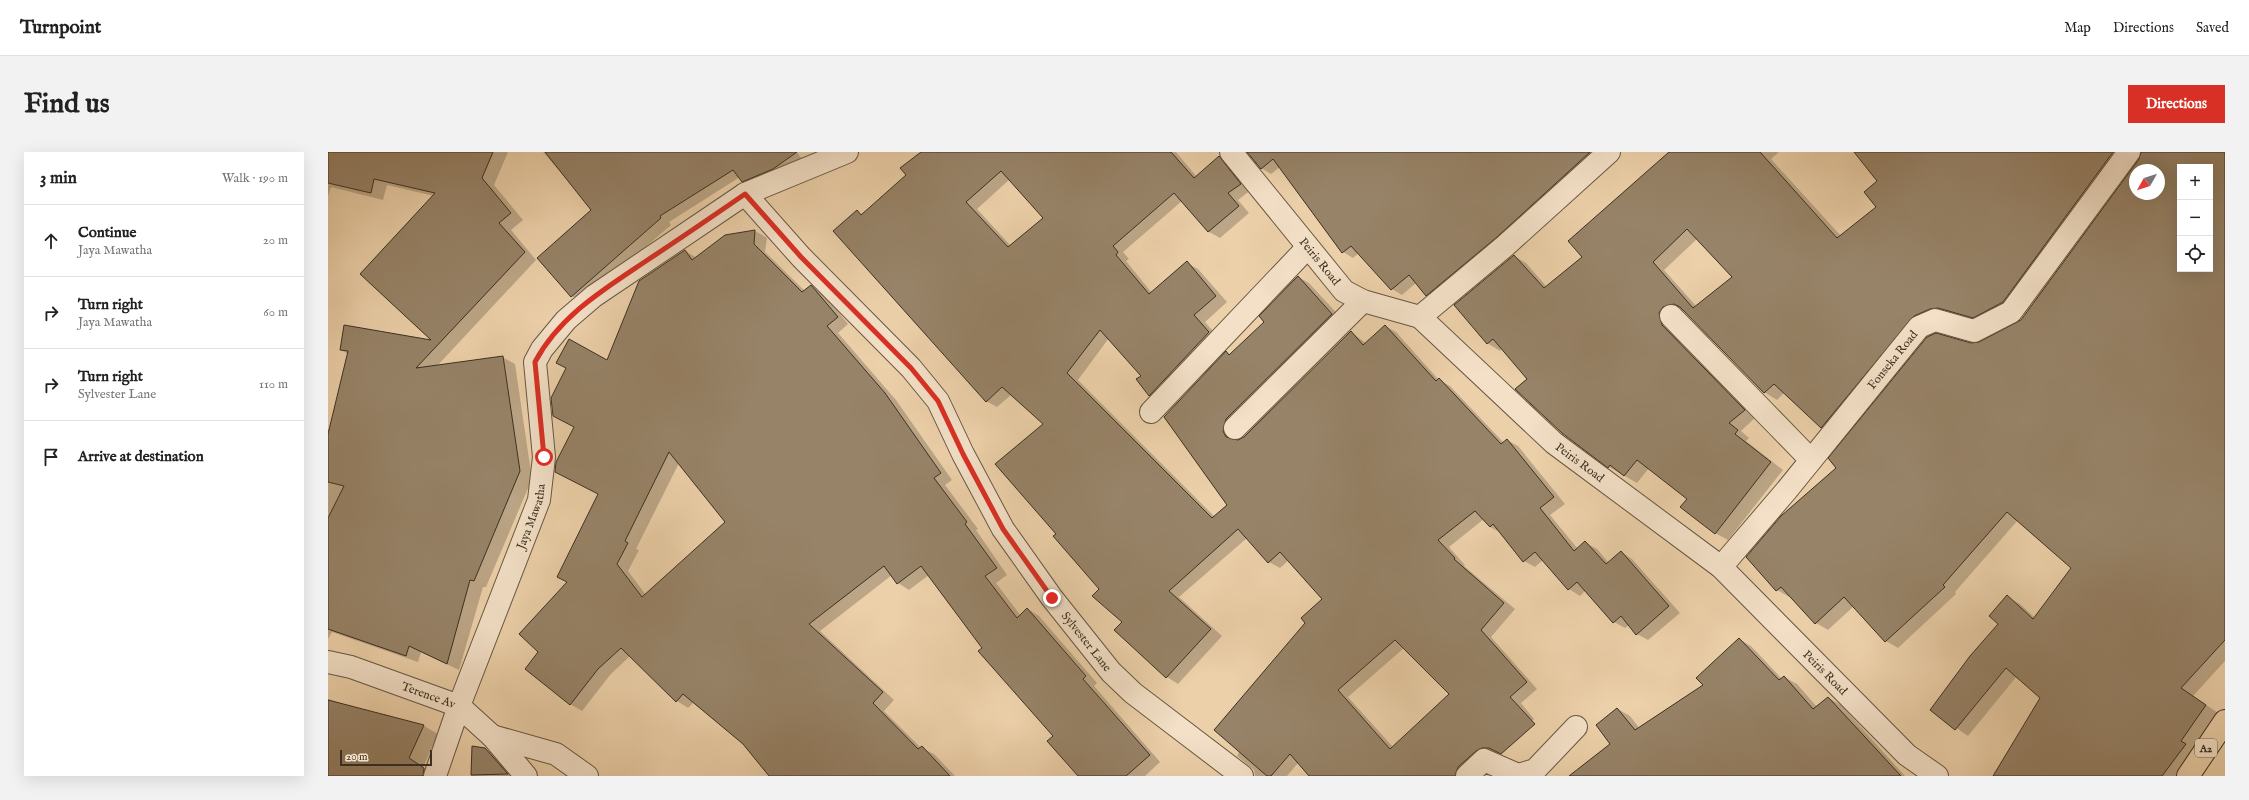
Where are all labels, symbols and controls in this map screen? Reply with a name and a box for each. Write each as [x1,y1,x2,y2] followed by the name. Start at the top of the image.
[20,16,101,40] text: Turnpoint
[2064,19,2091,37] text: Map
[2113,19,2174,37] text: Directions
[2196,19,2229,37] text: Saved
[2128,85,2225,123] button: Directions
[24,87,110,122] text: Find us
[2129,164,2165,200] north arrow
[2177,164,2213,272] map controls
[2177,164,2213,200] button: +
[40,168,77,189] text: 3 min
[222,170,288,187] text: Walk · 190 m
[2177,200,2213,236] button: −
[78,223,136,242] text: Continue
[40,230,62,252] icon: ahead
[263,232,288,249] text: 20 m
[1296,235,1344,289] street label: Peiris Road
[2177,236,2213,272] button: locate
[78,242,152,259] text: Jaya Mawatha
[78,295,143,314] text: Turn right
[40,302,62,324] icon: right
[263,304,288,321] text: 60 m
[78,314,152,331] text: Jaya Mawatha
[1865,327,1922,393] street label: Fonseka Road
[78,367,143,386] text: Turn right
[40,374,62,396] icon: right
[259,376,288,393] text: 110 m
[78,386,156,403] text: Sylvester Lane
[1552,440,1607,486] street label: Peiris Road
[40,446,62,468] icon: arrive
[78,447,204,466] text: Arrive at destination
[535,448,553,466] route start
[513,482,549,554] street label: Jaya Mawatha
[1043,589,1061,607] route end
[1058,609,1115,675] street label: Sylvester Lane
[1799,647,1851,699] street label: Peiris Road
[399,679,458,712] street label: Terence Av
[2195,739,2217,757] road number: A2
[340,748,432,767] scale bar
[346,750,367,764] text: 20 m

